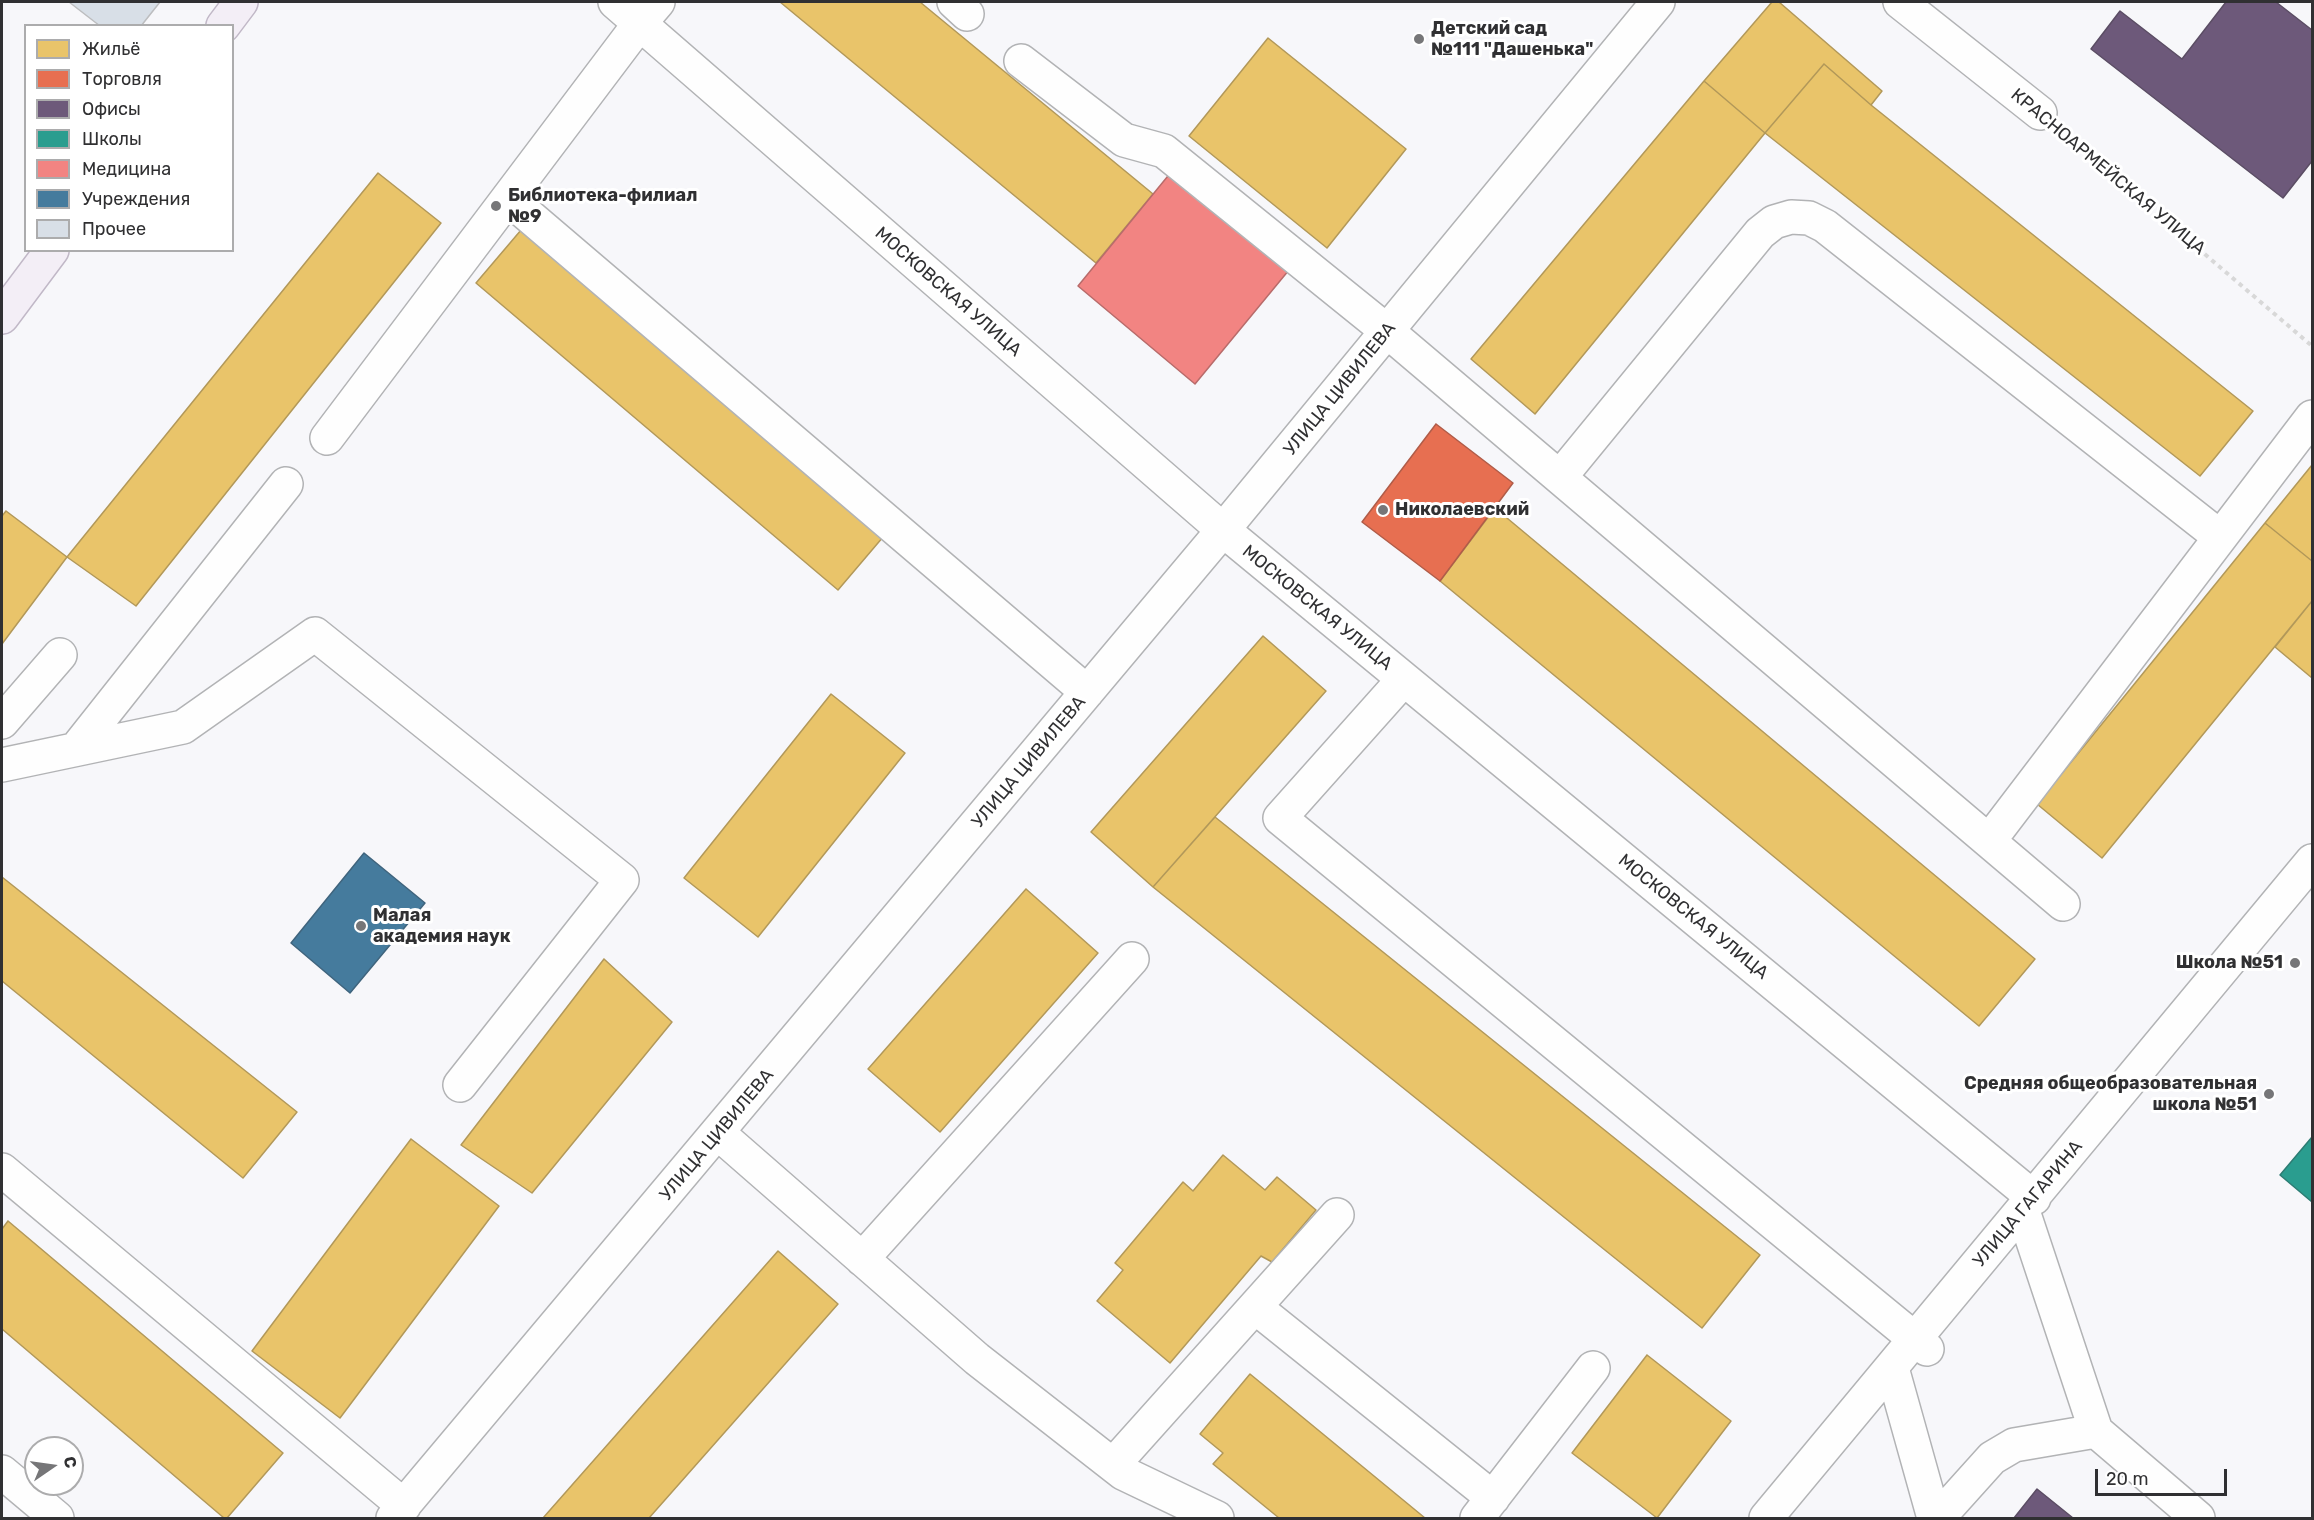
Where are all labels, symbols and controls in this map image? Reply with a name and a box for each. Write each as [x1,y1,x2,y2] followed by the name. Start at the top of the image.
[1431,18,1593,60] place label: Детский сад №111 "Дашенька"
[24,24,234,252] legend
[1412,32,1426,46] marker: Детский сад №111 "Дашенька"
[82,38,140,60] text: Жильё
[82,68,162,90] text: Торговля
[2006,84,2210,260] street label: КРАСНОАРМЕЙСКАЯ УЛИЦА
[82,98,141,120] text: Офисы
[82,128,142,150] text: Школы
[82,158,171,180] text: Медицина
[508,185,697,228] place label: Библиотека-филиал №9
[82,188,190,210] text: Учреждения
[489,199,503,213] marker: Библиотека-филиал №9
[82,218,146,240] text: Прочее
[870,223,1026,361] street label: МОСКОВСКАЯ УЛИЦА
[1280,318,1400,460] street label: УЛИЦА ЦИВИЛЕВА
[1395,499,1529,521] place label: Николаевский
[1376,503,1390,517] marker: Николаевский
[1238,541,1396,675] street label: МОСКОВСКАЯ УЛИЦА
[968,692,1090,832] street label: УЛИЦА ЦИВИЛЕВА
[1614,850,1772,984] street label: МОСКОВСКАЯ УЛИЦА
[373,905,511,948] place label: Малая академия наук
[354,919,368,933] marker: Малая академия наук
[2176,952,2283,974] place label: Школа №51
[2288,956,2302,970] marker: Школа №51
[656,1065,778,1205] street label: УЛИЦА ЦИВИЛЕВА
[1964,1073,2257,1116] place label: Средняя общеобразовательная школа №51
[2262,1087,2276,1101] marker: Средняя общеобразовательная школа №51
[1969,1136,2087,1272] street label: УЛИЦА ГАГАРИНА
[24,1436,84,1496] north arrow
[60,1455,81,1470] text: С
[2098,1457,2230,1495] scale bar
[2106,1468,2148,1490] text: 20 m

